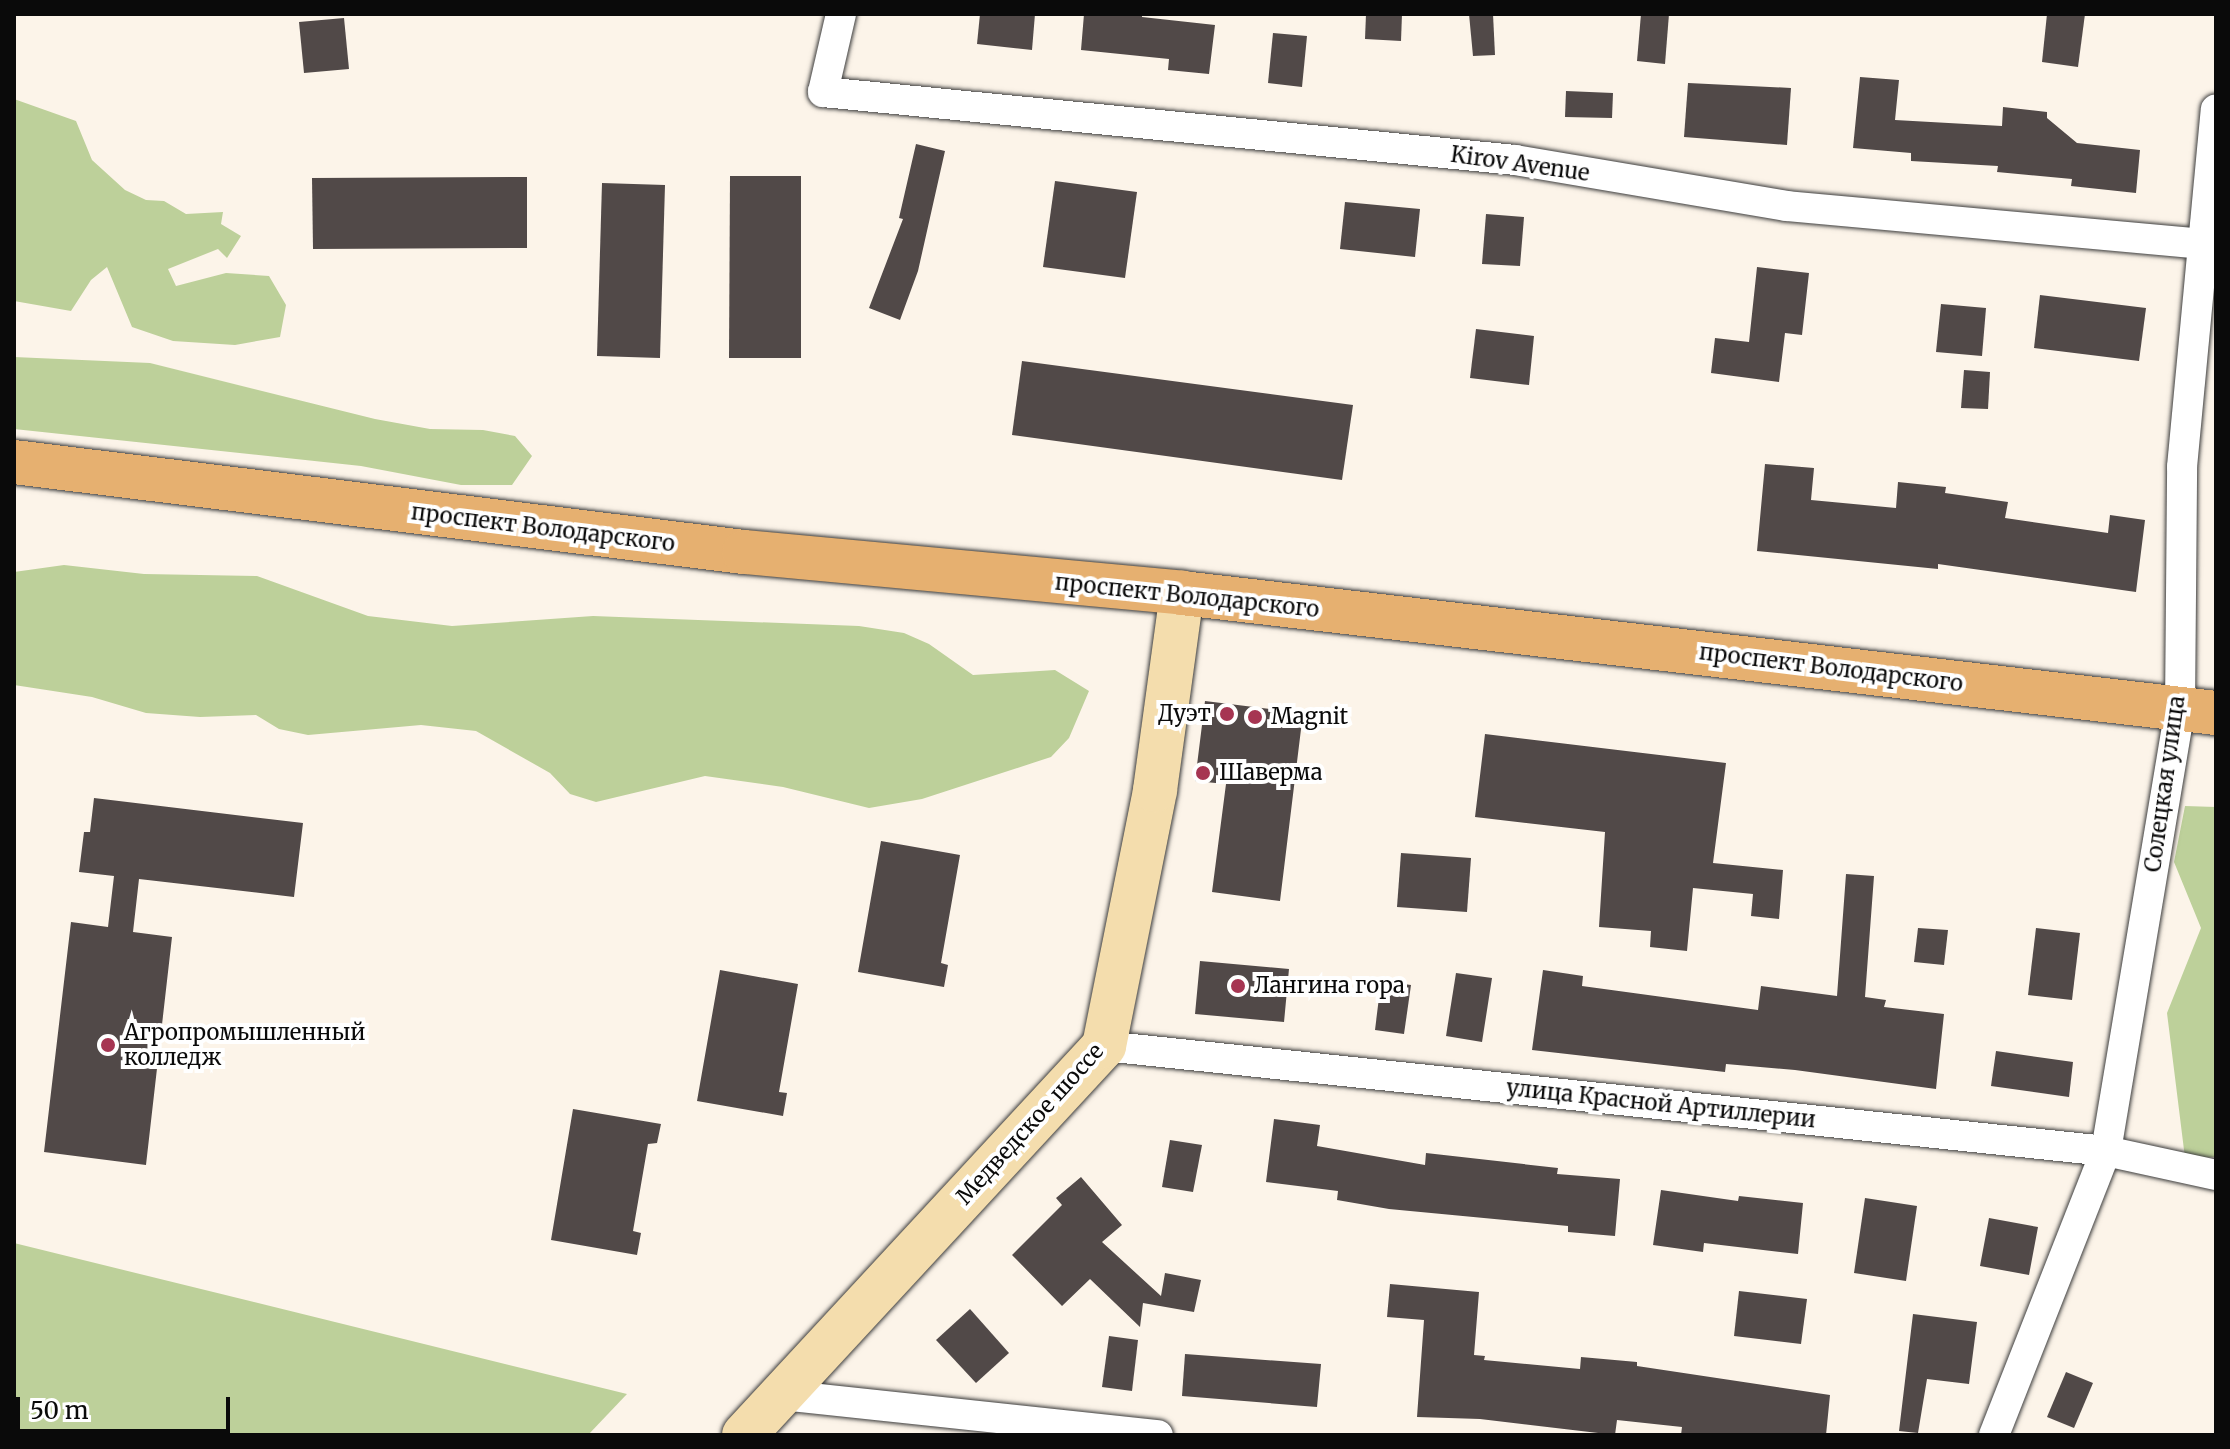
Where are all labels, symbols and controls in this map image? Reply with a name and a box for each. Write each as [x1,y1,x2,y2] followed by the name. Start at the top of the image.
[1449,141,1591,187] street label: Kirov Avenue
[410,499,676,557] street label: проспект Володарского
[1054,569,1320,623] street label: проспект Володарского
[1698,639,1964,697] street label: проспект Володарского
[2140,694,2190,874] street label: Солецкая улица
[1158,701,1211,727] place label: Дуэт
[1271,704,1348,730] place label: Magnit
[1218,705,1236,723] marker: Дуэт
[1246,708,1264,726] marker: Magnit
[1219,760,1322,786] place label: Шаверма
[1194,764,1212,782] marker: Шаверма
[1254,973,1405,999] place label: Лангина гора
[1229,977,1247,995] marker: Лангина гора
[124,1019,365,1070] place label: Агропромышленный колледж
[99,1036,117,1054] marker: Агропромышленный колледж
[951,1038,1109,1210] street label: Медведское шоссе
[1505,1075,1817,1133] street label: улица Красной Артиллерии
[20,1381,234,1431] scale bar
[30,1395,89,1426] text: 50 m

